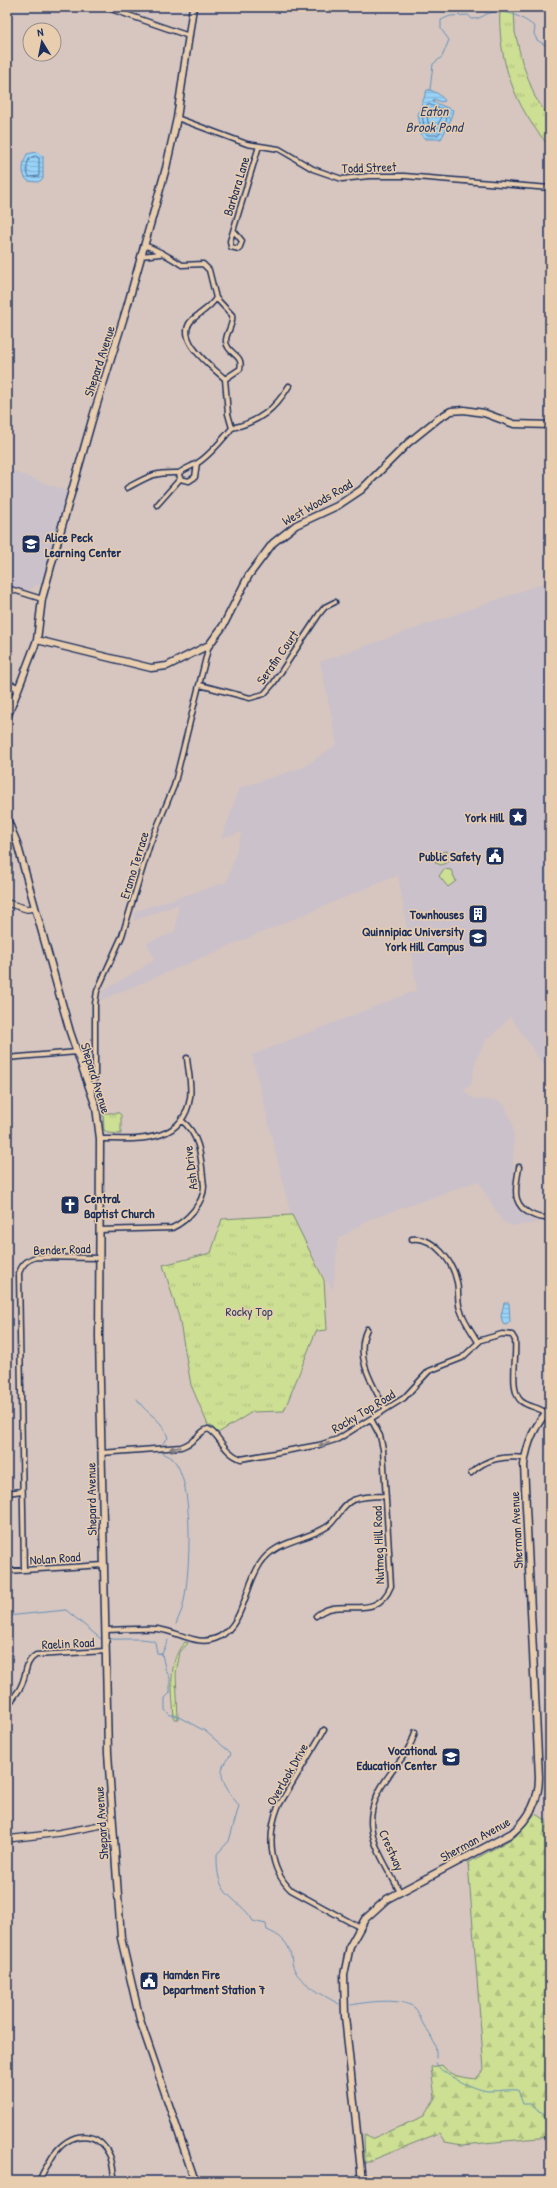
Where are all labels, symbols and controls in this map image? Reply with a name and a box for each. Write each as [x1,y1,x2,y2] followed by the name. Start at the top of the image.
[22,22,62,62] north arrow
[36,25,45,40] text: N
[406,101,465,136] water label: Eaton Brook Pond
[218,154,254,218] street label: Barbara Lane
[341,157,397,177] street label: Todd Street
[79,323,119,399] street label: Shepard Avenue
[279,475,355,529] street label: West Woods Road
[45,528,122,562] place label: Alice Peck Learning Center
[20,533,42,555] school or university icon: Alice Peck Learning Center
[252,626,303,688] street label: Serafin Court
[507,806,529,828] place icon: York Hill
[465,808,504,826] place label: York Hill
[115,829,153,901] street label: Eramo Terrace
[484,845,506,867] public building icon: Public Safety
[419,847,481,866] place label: Public Safety
[467,903,489,925] building icon: Townhouses
[409,905,464,923] place label: Townhouses
[362,922,464,956] place label: Quinnipiac University York Hill Campus
[467,927,489,949] school or university icon: Quinnipiac University York Hill Campus
[77,1040,115,1116] street label: Shepard Avenue
[178,1145,202,1191] street label: Ash Drive
[84,1189,155,1223] place label: Central Baptist Church
[59,1194,81,1216] church icon: Central Baptist Church
[33,1239,91,1259] street label: Bender Road
[226,1302,273,1320] park label: Rocky Top
[328,1385,398,1437] street label: Rocky Top Road
[318,1441,330,1447] one-way arrow
[169,1444,181,1451] one-way arrow
[81,1462,101,1536] street label: Shepard Avenue
[505,1491,527,1569] street label: Sherman Avenue
[368,1506,388,1584] street label: Nutmeg Hill Road
[29,1547,81,1569] street label: Nolan Road
[41,1633,95,1653] street label: Raelin Road
[262,1739,312,1809] street label: Overlook Drive
[357,1741,438,1774] place label: Vocational Education Center
[440,1746,462,1768] school or university icon: Vocational Education Center
[89,1786,113,1860] street label: Shepard Avenue
[437,1812,513,1866] street label: Sherman Avenue
[375,1827,409,1874] street label: Crestway
[163,1965,266,1999] place label: Hamden Fire Department Station 7
[138,1970,160,1992] public building icon: Hamden Fire Department Station 7

